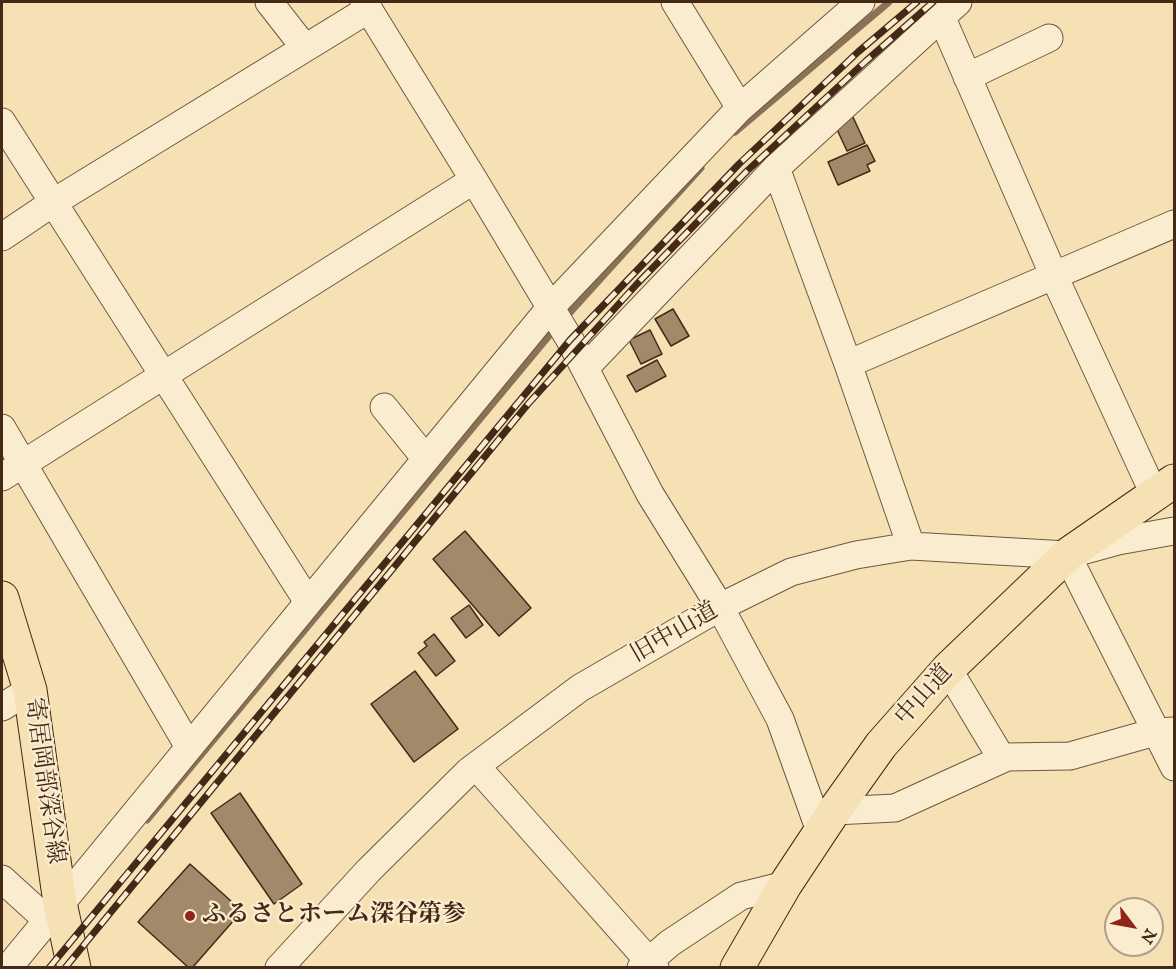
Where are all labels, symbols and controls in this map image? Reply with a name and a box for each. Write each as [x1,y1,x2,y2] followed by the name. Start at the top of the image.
[626,598,724,670] street label: 旧中山道
[890,660,960,732] street label: 中山道
[17,696,69,866] street label: 寄居岡部深谷線
[1104,897,1164,957] north arrow
[202,902,466,930] place label: ふるさとホーム深谷第参
[183,909,197,923] marker: ふるさとホーム深谷第参
[1135,924,1160,947] text: N

